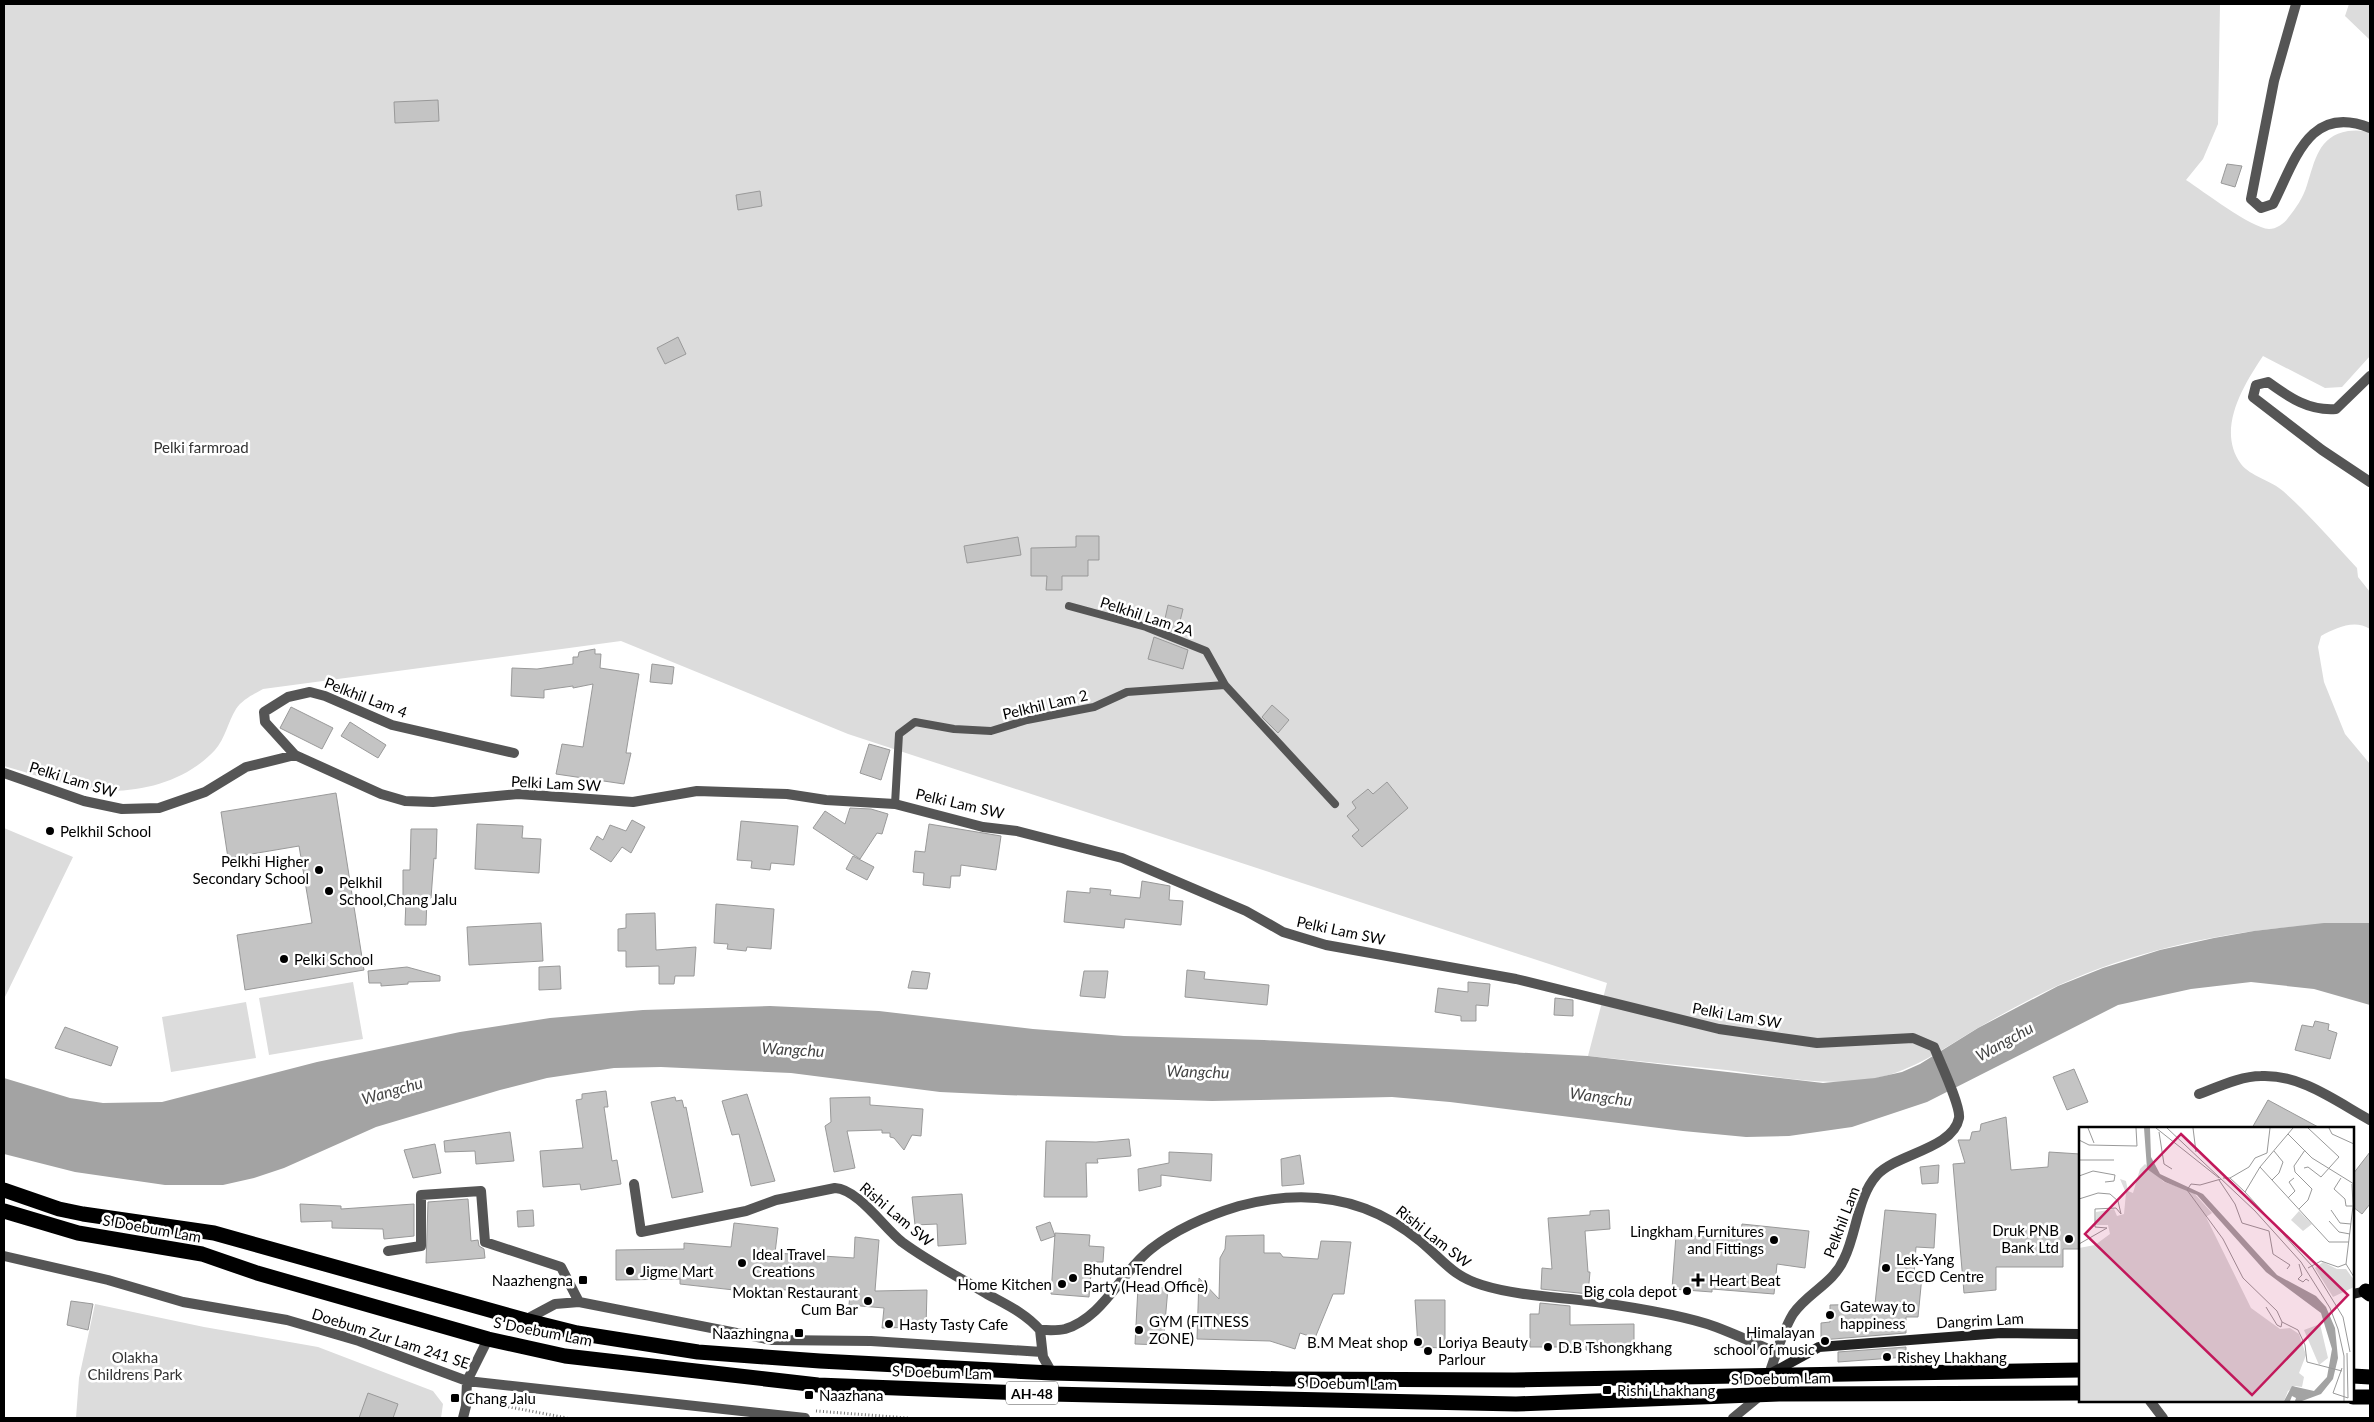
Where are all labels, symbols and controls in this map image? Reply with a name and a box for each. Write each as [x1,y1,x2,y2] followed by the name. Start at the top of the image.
[153,438,249,456] park label: Pelki farmroad
[1098,592,1197,640] street label: Pelkhil Lam 2A
[322,673,410,721] street label: Pelkhil Lam 4
[1001,685,1089,723] street label: Pelkhil Lam 2
[27,757,119,801] street label: Pelki Lam SW
[511,772,602,794] street label: Pelki Lam SW
[914,784,1006,822] street label: Pelki Lam SW
[60,822,151,840] place label: Pelkhil School
[44,825,56,837] marker: Pelkhil School
[192,852,310,887] place label: Pelkhi Higher Secondary School
[313,864,325,876] marker: Pelkhi Higher Secondary School
[339,873,457,908] place label: Pelkhil School,Chang Jalu
[323,885,335,897] marker: Pelkhil School,Chang Jalu
[1295,912,1387,948] street label: Pelki Lam SW
[294,950,373,968] place label: Pelki School
[278,953,290,965] marker: Pelki School
[1691,998,1783,1032] street label: Pelki Lam SW
[1972,1017,2036,1065] water label: Wangchu
[761,1038,825,1060] water label: Wangchu
[1166,1060,1230,1082] water label: Wangchu
[359,1072,425,1108] water label: Wangchu
[1569,1083,1633,1109] water label: Wangchu
[2079,1127,2354,1402] inset map
[857,1178,938,1250] street label: Rishi Lam SW
[1819,1184,1863,1260] street label: Pelkhil Lam
[1393,1201,1475,1271] street label: Rishi Lam SW
[101,1210,203,1246] street label: S Doebum Lam
[1992,1221,2059,1256] place label: Druk PNB Bank Ltd
[1630,1222,1764,1257] place label: Lingkham Furnitures and Fittings
[2063,1233,2075,1245] marker: Druk PNB Bank Ltd
[1768,1234,1780,1246] marker: Lingkham Furnitures and Fittings
[752,1245,826,1280] place label: Ideal Travel Creations
[1896,1250,1984,1285] place label: Lek-Yang ECCD Centre
[736,1257,748,1269] marker: Ideal Travel Creations
[1083,1260,1208,1295] place label: Bhutan Tendrel Party (Head Office)
[640,1262,714,1280] place label: Jigme Mart
[1880,1262,1892,1274] marker: Lek-Yang ECCD Centre
[624,1265,636,1277] marker: Jigme Mart
[492,1271,573,1289] place label: Naazhengna
[1709,1271,1781,1289] place label: Heart Beat
[1067,1272,1079,1284] marker: Bhutan Tendrel Party (Head Office)
[1691,1273,1705,1287] marker: Heart Beat
[577,1274,589,1286] marker: Naazhengna
[957,1275,1052,1293] place label: Home Kitchen
[1056,1278,1068,1290] marker: Home Kitchen
[1583,1282,1678,1300] place label: Big cola depot
[732,1283,859,1318] place label: Moktan Restaurant Cum Bar
[1681,1285,1693,1297] marker: Big cola depot
[862,1295,874,1307] marker: Moktan Restaurant Cum Bar
[1840,1297,1915,1332] place label: Gateway to happiness
[310,1304,472,1372] street label: Doebum Zur Lam 241 SE
[1824,1309,1836,1321] marker: Gateway to happiness
[1936,1309,2024,1331] street label: Dangrim Lam
[1149,1312,1249,1347] place label: GYM (FITNESS ZONE)
[492,1313,594,1349] street label: S Doebum Lam
[899,1315,1008,1333] place label: Hasty Tasty Cafe
[883,1318,895,1330] marker: Hasty Tasty Cafe
[1713,1323,1815,1358] place label: Himalayan school of music
[712,1324,789,1342] place label: Naazhingna
[1133,1324,1145,1336] marker: GYM (FITNESS ZONE)
[793,1327,805,1339] marker: Naazhingna
[1307,1333,1408,1351] place label: B.M Meat shop
[1438,1333,1528,1368] place label: Loriya Beauty Parlour
[1819,1335,1831,1347] marker: Himalayan school of music
[1412,1336,1424,1348] marker: B.M Meat shop
[1558,1338,1672,1356] place label: D.B Tshongkhang
[1542,1341,1554,1353] marker: D.B Tshongkhang
[1422,1345,1434,1357] marker: Loriya Beauty Parlour
[87,1348,183,1383] park label: Olakha Childrens Park
[1897,1348,2007,1366] place label: Rishey Lhakhang
[1881,1351,1893,1363] marker: Rishey Lhakhang
[892,1361,992,1383] street label: S Doebum Lam
[1731,1368,1831,1388] street label: S Doebum Lam
[1297,1373,1397,1393] street label: S Doebum Lam
[1617,1381,1716,1399] place label: Rishi Lhakhang
[1006,1382,1058,1405] road number: AH-48
[1601,1384,1613,1396] marker: Rishi Lhakhang
[819,1386,884,1404] place label: Naazhana
[465,1389,536,1407] place label: Chang Jalu
[803,1389,815,1401] marker: Naazhana
[449,1392,461,1404] marker: Chang Jalu

